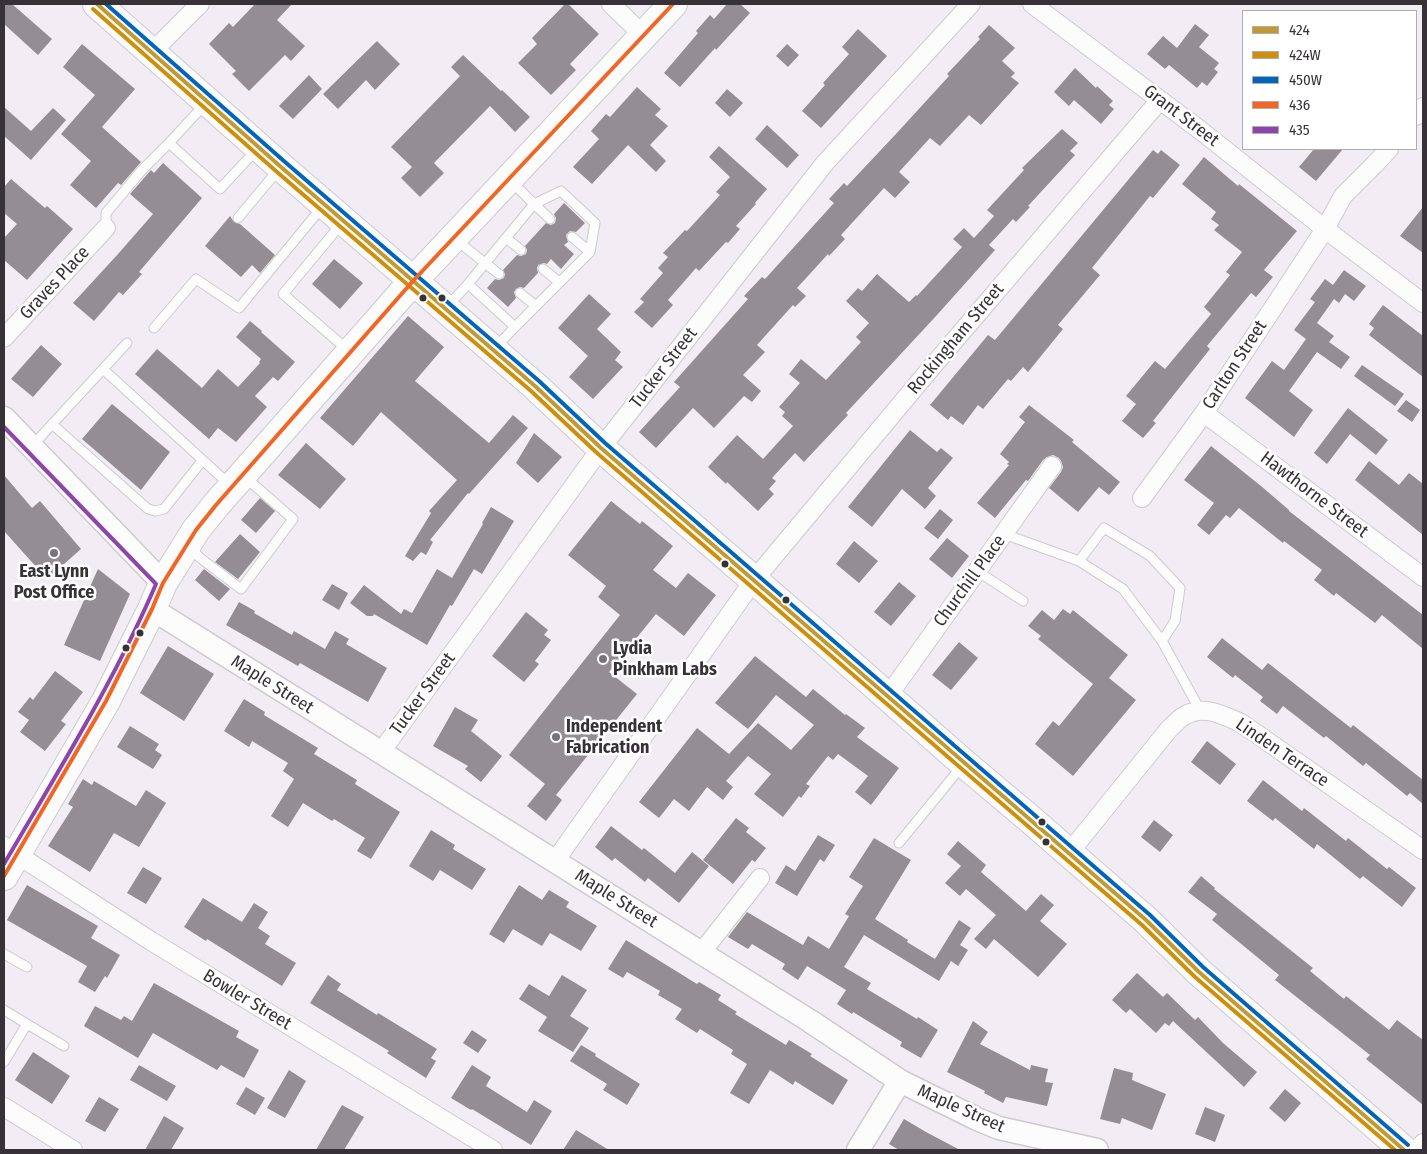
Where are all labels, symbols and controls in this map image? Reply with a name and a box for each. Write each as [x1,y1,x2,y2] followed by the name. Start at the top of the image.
[1242,10,1417,150] legend
[1289,21,1310,39] text: 424
[1289,46,1321,64] text: 424W
[1289,71,1322,89] text: 450W
[1139,81,1223,151] street label: Grant Street
[1289,96,1310,114] text: 436
[1289,121,1310,139] text: 435
[16,242,94,324] street label: Graves Place
[903,279,1009,399] street label: Rockingham Street
[418,293,428,303] unlabelled marker
[437,293,447,303] unlabelled marker
[1198,316,1272,414] street label: Carlton Street
[626,323,702,413] street label: Tucker Street
[1256,447,1372,543] street label: Hawthorne Street
[930,531,1010,631] street label: Churchill Place
[48,547,60,559] marker: East Lynn Post Office
[720,559,730,569] unlabelled marker
[14,561,94,604] place label: East Lynn Post Office
[781,595,791,605] unlabelled marker
[135,628,145,638] unlabelled marker
[613,638,717,681] place label: Lydia Pinkham Labs
[121,643,131,653] unlabelled marker
[386,649,460,739] street label: Tucker Street
[227,651,317,719] street label: Maple Street
[597,653,609,665] marker: Lydia Pinkham Labs
[1231,714,1333,792] street label: Linden Terrace
[566,716,662,759] place label: Independent Fabrication
[550,731,562,743] marker: Independent Fabrication
[1037,817,1047,827] unlabelled marker
[1041,837,1051,847] unlabelled marker
[571,865,661,933] street label: Maple Street
[199,965,295,1035] street label: Bowler Street
[914,1080,1008,1138] street label: Maple Street

